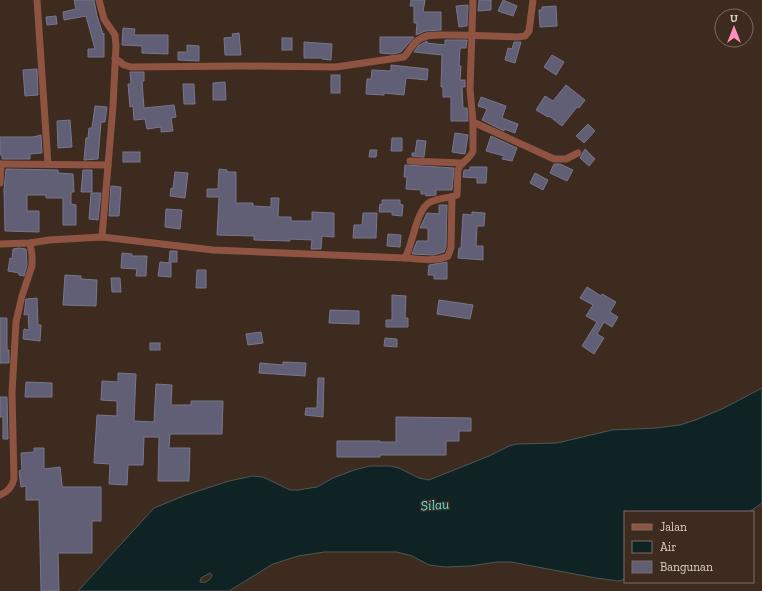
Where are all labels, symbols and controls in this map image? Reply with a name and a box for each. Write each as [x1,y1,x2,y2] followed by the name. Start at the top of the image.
[714,8,754,48] north arrow
[730,12,738,25] text: U
[420,496,450,514] water label: Silau
[624,511,754,583] legend
[660,520,687,534] text: Jalan
[660,540,676,554] text: Air
[660,560,713,574] text: Bangunan

